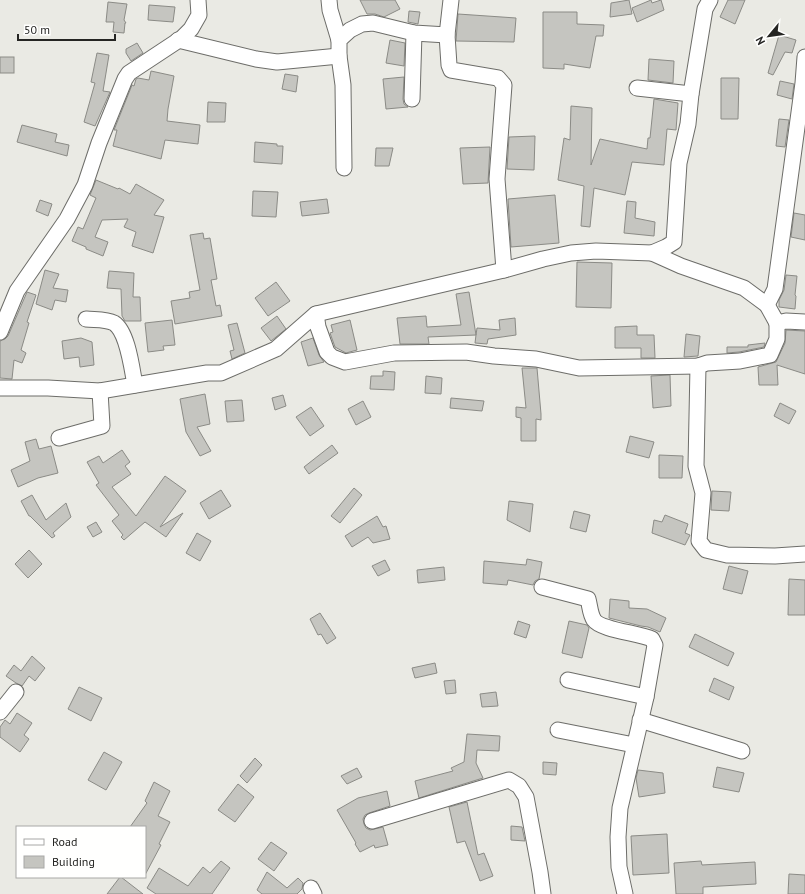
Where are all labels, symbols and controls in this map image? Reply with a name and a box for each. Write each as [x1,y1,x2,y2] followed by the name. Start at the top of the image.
[18,16,115,42] scale bar
[749,16,789,56] north arrow
[24,22,50,37] text: 50 m
[752,34,768,47] text: N
[16,826,146,878] legend
[52,834,77,849] text: Road
[52,854,95,869] text: Building

